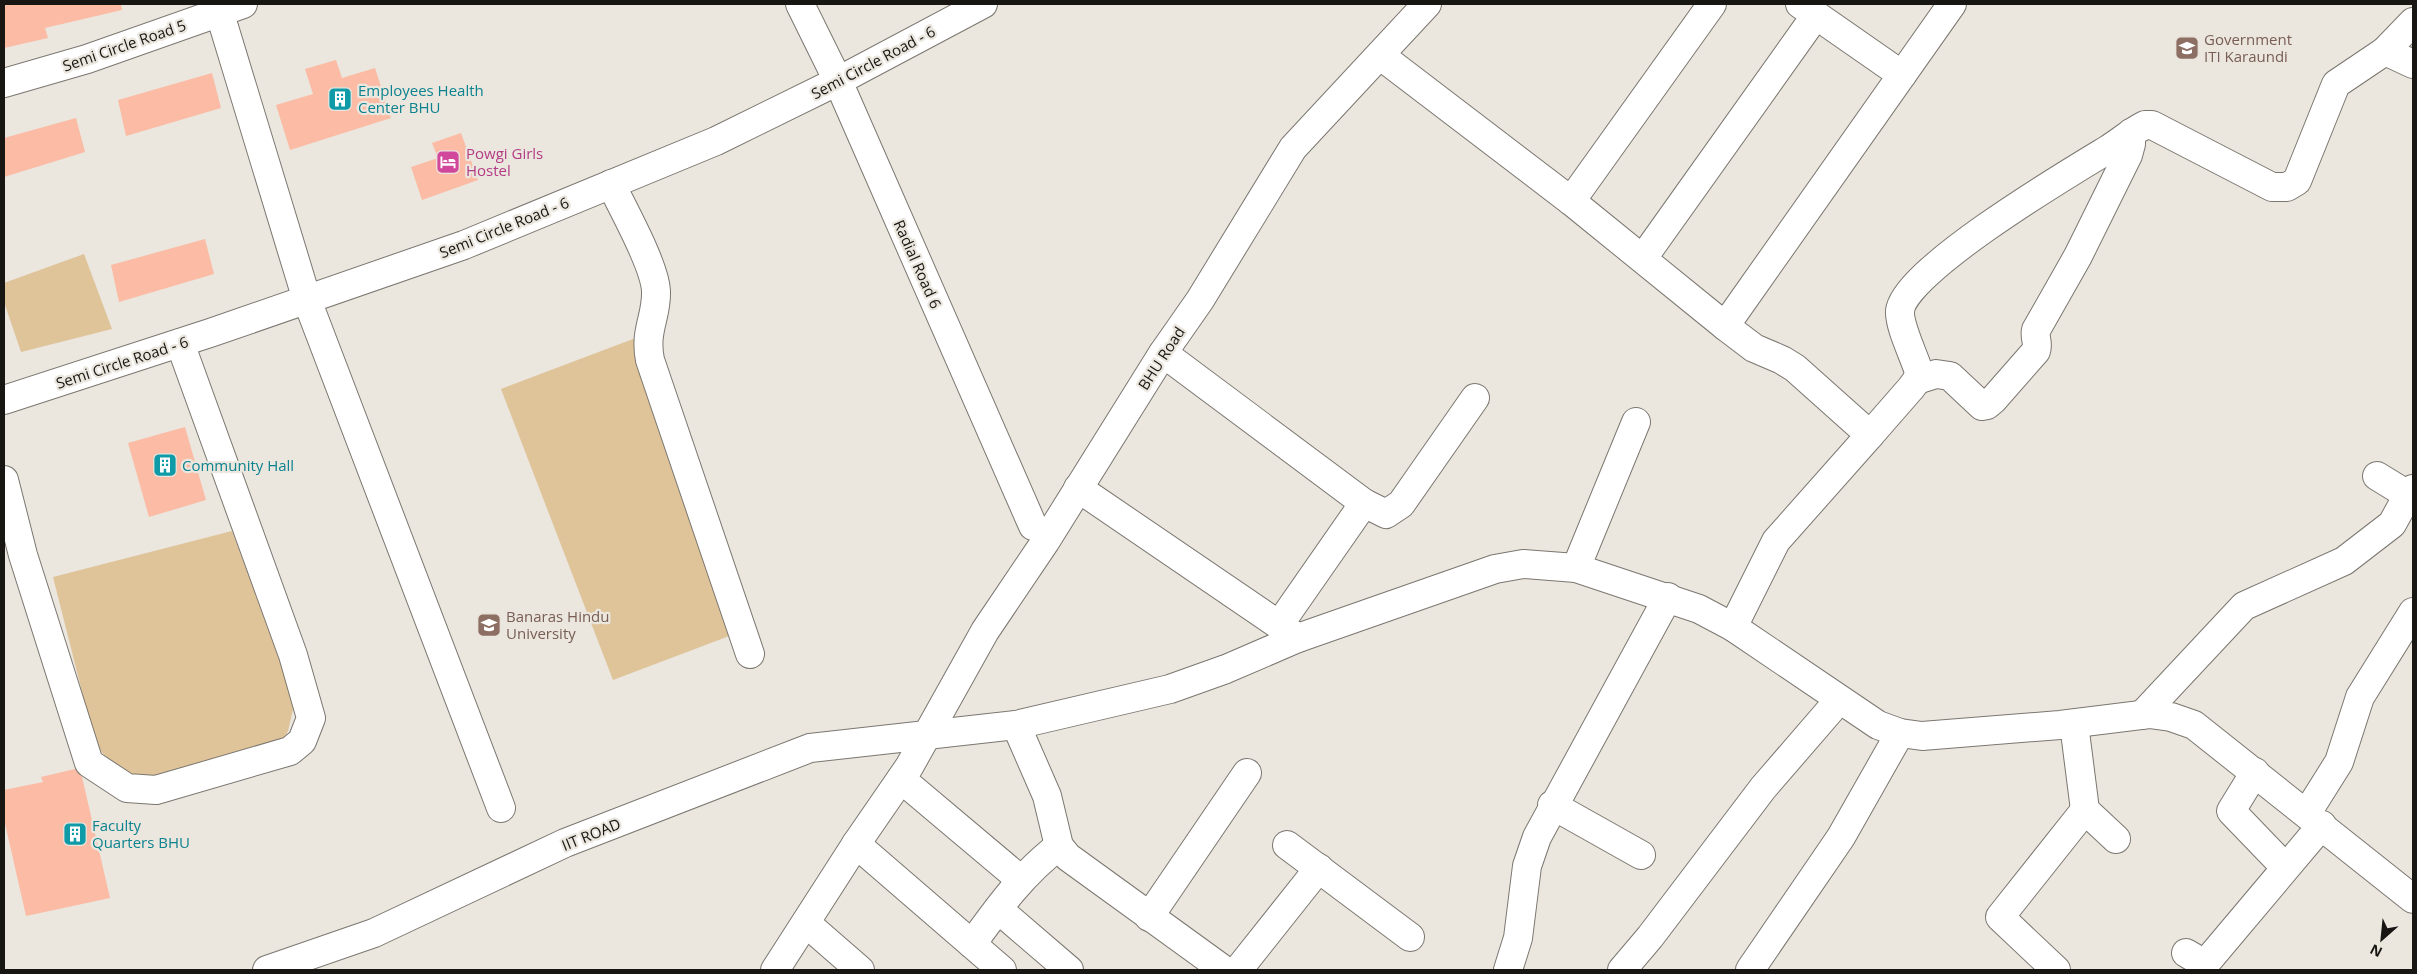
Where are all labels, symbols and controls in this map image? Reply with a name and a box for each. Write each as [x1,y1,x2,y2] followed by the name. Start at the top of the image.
[60,15,188,75] street label: Semi Circle Road 5
[807,21,939,103] street label: Semi Circle Road - 6
[2204,29,2292,66] place label: Government ITI Karaundi
[2174,35,2200,61] school or university icon: Government ITI Karaundi
[358,80,484,117] place label: Employees Health Center BHU
[327,86,353,112] building icon: Employees Health Center BHU
[466,143,543,180] place label: Powgi Girls Hostel
[435,149,461,175] hotel icon: Powgi Girls Hostel
[436,192,572,262] street label: Semi Circle Road - 6
[890,217,946,311] street label: Radial Road 6
[1133,323,1189,393] street label: BHU Road
[53,331,191,393] street label: Semi Circle Road - 6
[152,452,178,478] building icon: Community Hall
[182,455,294,475] place label: Community Hall
[506,606,610,643] place label: Banaras Hindu University
[476,612,502,638] school or university icon: Banaras Hindu University
[559,813,623,855] street label: IIT ROAD
[92,815,190,852] place label: Faculty Quarters BHU
[62,821,88,847] building icon: Faculty Quarters BHU
[2357,914,2407,964] north arrow
[2366,940,2385,962] text: N

